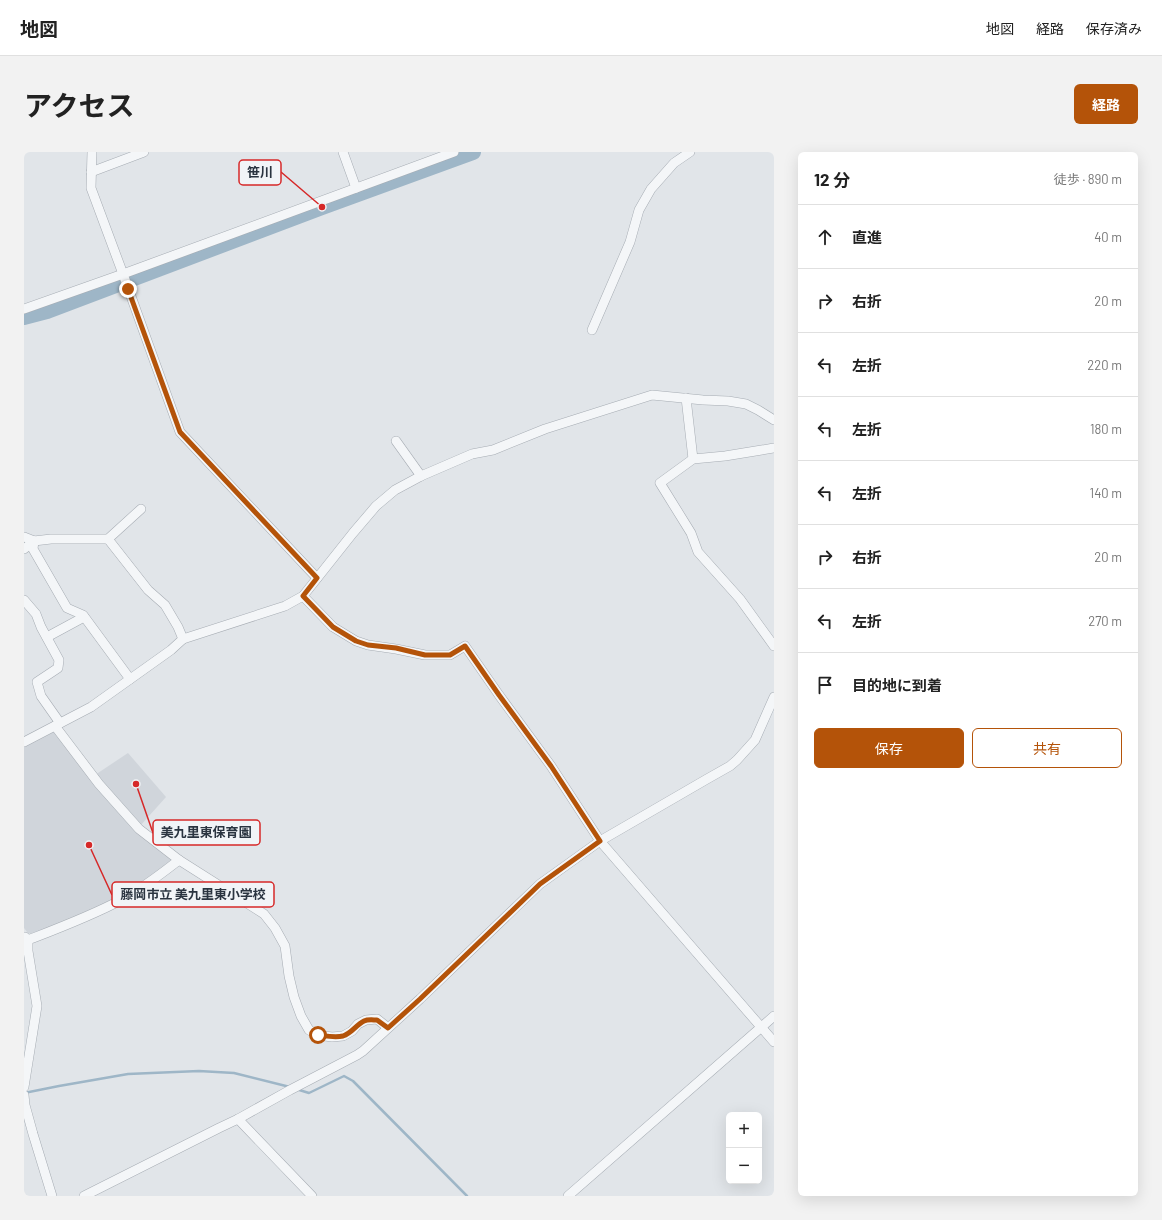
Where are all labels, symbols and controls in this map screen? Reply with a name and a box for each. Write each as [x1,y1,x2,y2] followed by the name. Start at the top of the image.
[20,17,58,40] text: 地図
[986,20,1014,37] text: 地図
[1036,20,1064,37] text: 経路
[1086,20,1142,37] text: 保存済み
[1074,84,1138,124] button: 経路
[24,88,135,122] text: アクセス
[239,160,281,185] callout: 笹川
[247,164,273,180] text: 笹川
[814,169,850,189] text: 12 分
[1054,171,1122,187] text: 徒歩 · 890 m
[814,226,836,248] icon: ahead
[852,228,882,246] text: 直進
[1094,229,1122,245] text: 40 m
[119,280,137,298] route end
[814,290,836,312] icon: right
[852,292,882,310] text: 右折
[1094,293,1122,309] text: 20 m
[814,354,836,376] icon: left
[852,356,882,374] text: 左折
[1087,357,1122,373] text: 220 m
[814,418,836,440] icon: left
[852,420,882,438] text: 左折
[1090,421,1122,437] text: 180 m
[814,482,836,504] icon: left
[852,484,882,502] text: 左折
[1090,485,1122,501] text: 140 m
[814,546,836,568] icon: right
[852,548,882,566] text: 右折
[1094,549,1122,565] text: 20 m
[814,610,836,632] icon: left
[852,612,882,630] text: 左折
[1088,613,1122,629] text: 270 m
[814,674,836,696] icon: arrive
[852,676,942,694] text: 目的地に到着
[814,728,964,768] button: 保存
[972,728,1122,768] button: 共有
[153,820,260,845] callout: 美九里東保育園
[160,824,252,840] text: 美九里東保育園
[112,882,274,907] callout: 藤岡市立 美九里東小学校
[120,886,266,902] text: 藤岡市立 美九里東小学校
[309,1026,327,1044] route start
[726,1112,762,1184] map controls
[726,1112,762,1148] button: +
[726,1148,762,1184] button: −

